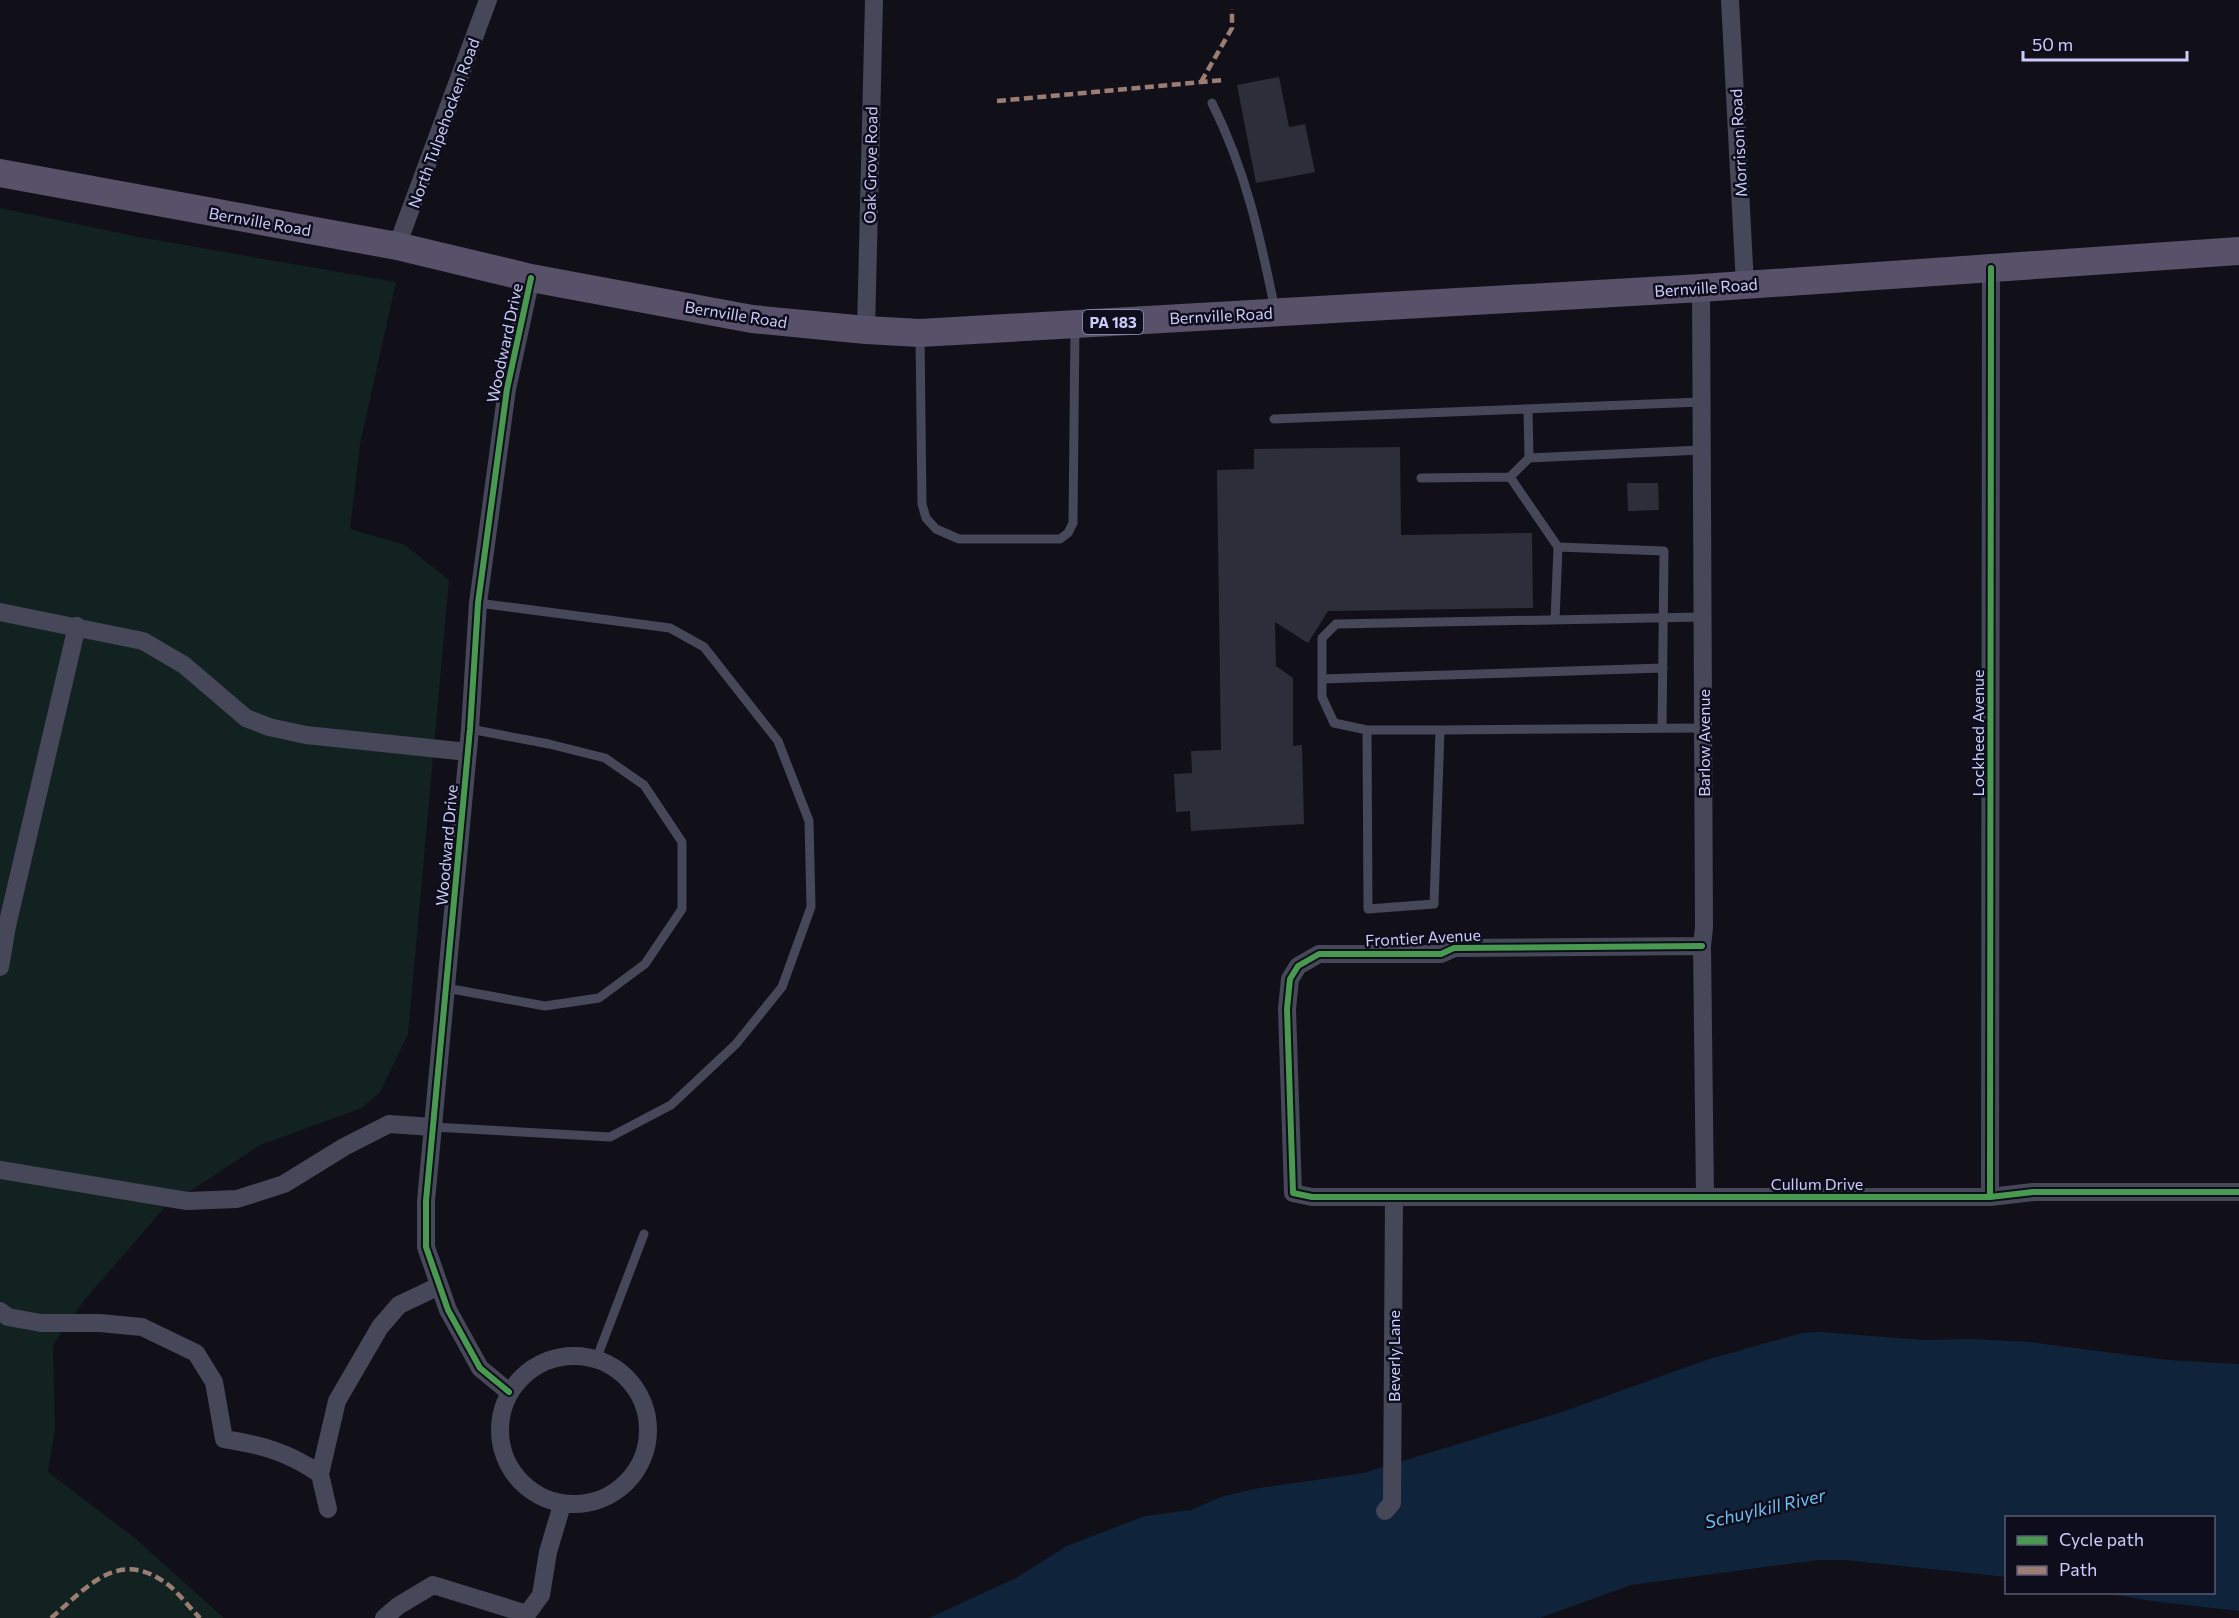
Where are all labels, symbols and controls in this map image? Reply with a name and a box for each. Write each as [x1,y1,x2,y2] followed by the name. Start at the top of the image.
[2023,24,2186,62] scale bar
[2032,33,2073,55] text: 50 m
[403,35,483,211] street label: North Tulpehocken Road
[1726,88,1750,198] street label: Morrison Road
[859,106,881,224] street label: Oak Grove Road
[207,203,313,239] street label: Bernville Road
[1654,274,1758,300] street label: Bernville Road
[482,282,526,404] street label: Woodward Drive
[683,297,789,331] street label: Bernville Road
[1169,303,1273,327] street label: Bernville Road
[1083,310,1143,334] road number: PA 183
[1968,670,1987,797] street label: Lockheed Avenue
[1694,689,1713,797] street label: Barlow Avenue
[431,784,461,906] street label: Woodward Drive
[1365,924,1481,950] street label: Frontier Avenue
[1771,1174,1863,1193] street label: Cullum Drive
[1384,1310,1403,1402] street label: Beverly Lane
[1703,1483,1828,1533] water label: Schuylkill River
[2005,1516,2215,1594] legend
[2059,1528,2144,1550] text: Cycle path
[2059,1558,2097,1580] text: Path

